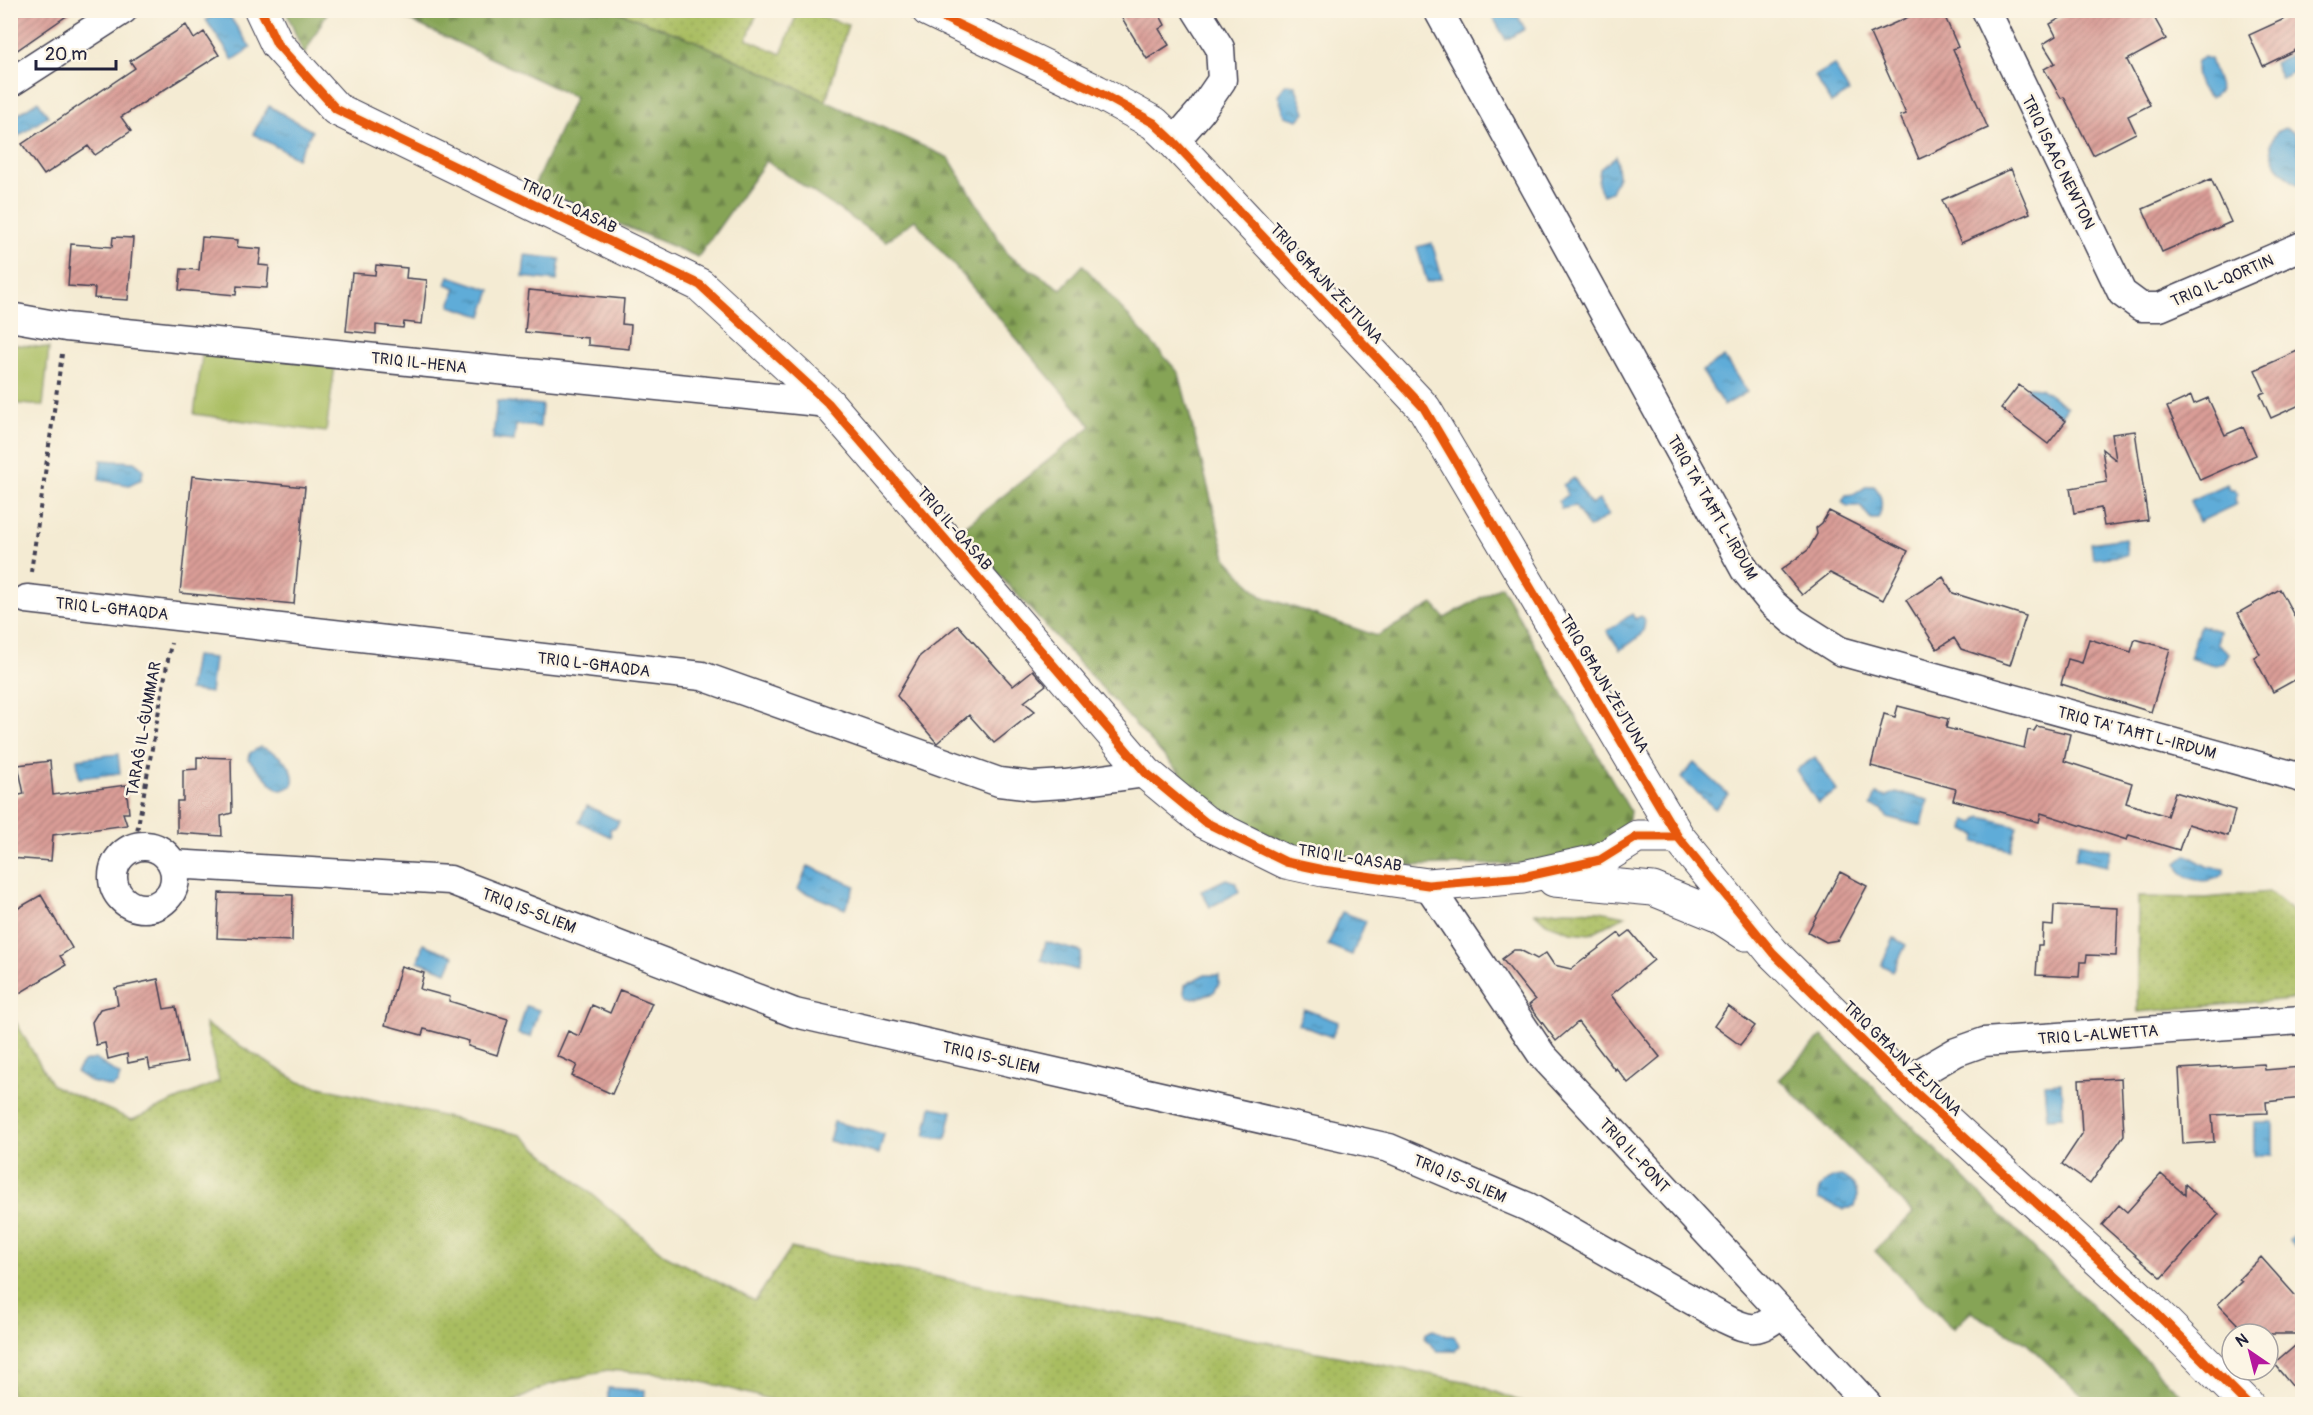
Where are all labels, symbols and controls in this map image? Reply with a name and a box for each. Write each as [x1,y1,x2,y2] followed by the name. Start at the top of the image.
[36,33,116,71] scale bar
[45,43,87,66] text: 20 m
[2017,92,2099,233] street label: TRIQ ISAAC NEWTON
[517,174,620,238] street label: TRIQ IL-QASAB
[1265,219,1387,348] street label: TRIQ GĦAJN ŻEJTUNA
[2168,250,2277,312] street label: TRIQ IL-QORTIN
[370,348,468,378] street label: TRIQ IL-HENA
[1663,432,1762,583] street label: TRIQ TA' TAĦT L-IRDUM
[912,483,996,575] street label: TRIQ IL-QASAB
[54,593,169,625] street label: TRIQ L-GĦAQDA
[1555,611,1653,756] street label: TRIQ GĦAJN ŻEJTUNA
[536,648,651,682] street label: TRIQ L-GĦAQDA
[122,660,166,798] street label: TARAĠ IL-ĠUMMAR
[2055,702,2218,764] street label: TRIQ TA' TAĦT L-IRDUM
[1297,840,1403,876] street label: TRIQ IL-QASAB
[479,884,579,938] street label: TRIQ IS-SLIEM
[1839,997,1966,1121] street label: TRIQ GĦAJN ŻEJTUNA
[2037,1021,2159,1049] street label: TRIQ L-ALWETTA
[940,1037,1041,1079] street label: TRIQ IS-SLIEM
[1595,1114,1674,1197] street label: TRIQ IL-PONT
[1410,1150,1509,1208] street label: TRIQ IS-SLIEM
[2220,1322,2280,1382] north arrow
[2232,1329,2252,1352] text: N

